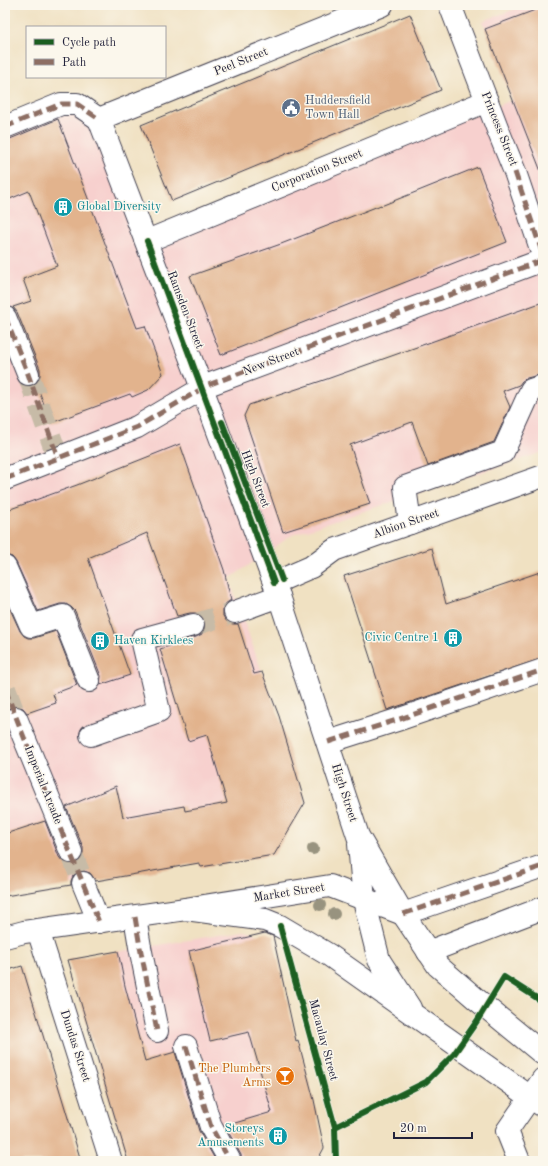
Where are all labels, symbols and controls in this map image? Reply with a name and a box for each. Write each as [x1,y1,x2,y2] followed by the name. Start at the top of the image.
[26,26,166,78] legend
[62,37,117,49] text: Cycle path
[212,46,270,78] street label: Peel Street
[62,57,87,69] text: Path
[479,90,519,168] street label: Princess Street
[305,95,370,121] place label: Huddersfield Town Hall
[280,97,302,119] public building icon: Huddersfield Town Hall
[270,147,364,195] street label: Corporation Street
[52,196,74,218] building icon: Global Diversity
[77,201,162,213] place label: Global Diversity
[165,269,205,351] street label: Ramsden Street
[241,346,301,378] street label: New Street
[238,448,272,510] street label: High Street
[371,507,441,541] street label: Albion Street
[442,627,464,649] building icon: Civic Centre 1
[89,630,111,652] building icon: Haven Kirklees
[365,632,439,644] place label: Civic Centre 1
[114,635,193,647] place label: Haven Kirklees
[22,744,64,826] street label: Imperial Arcade
[329,762,359,824] street label: High Street
[252,881,326,905] street label: Market Street
[306,998,340,1082] street label: Macaulay Street
[58,1009,92,1083] street label: Dundas Street
[198,1063,271,1089] place label: The Plumbers Arms
[274,1065,296,1087] bar icon: The Plumbers Arms
[394,1114,472,1140] scale bar
[197,1123,264,1149] place label: Storeys Amusements
[400,1123,427,1135] text: 20 m
[267,1125,289,1147] building icon: Storeys Amusements

